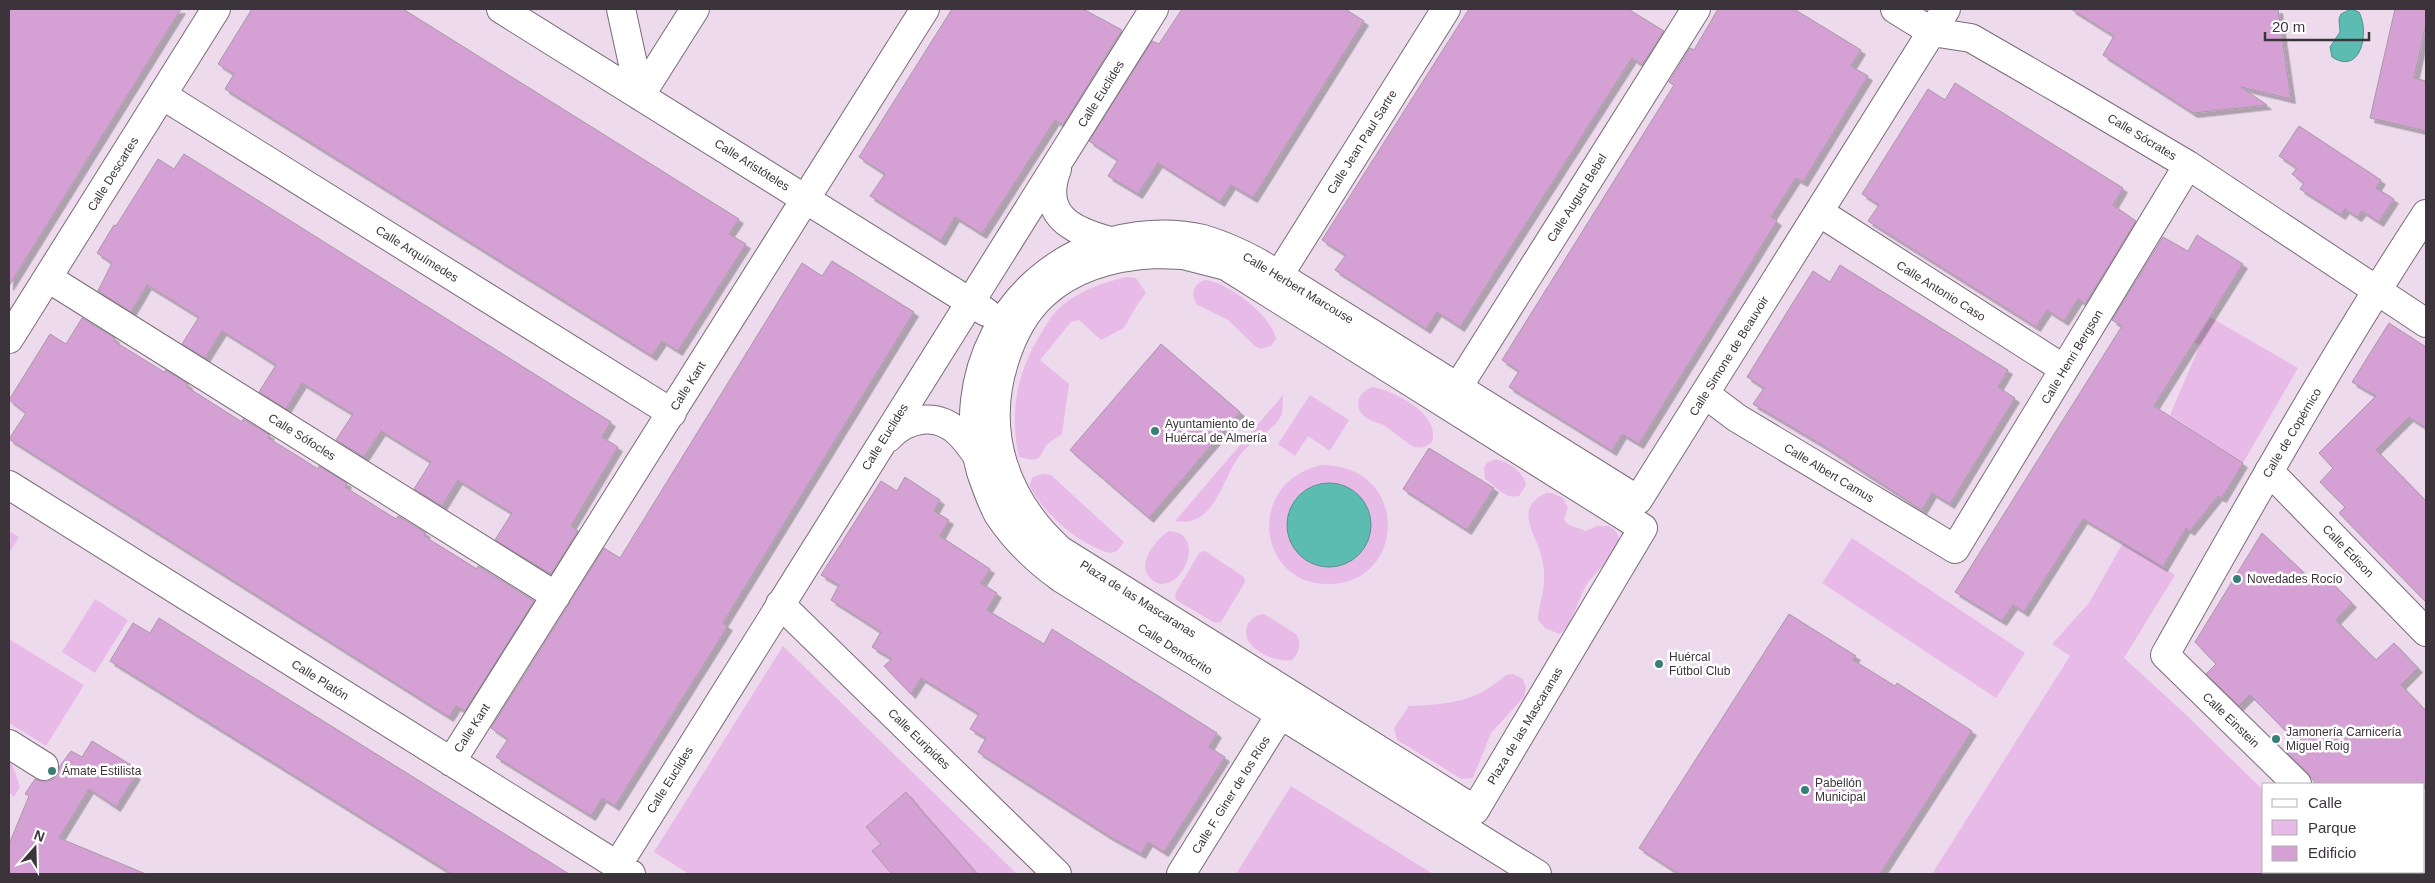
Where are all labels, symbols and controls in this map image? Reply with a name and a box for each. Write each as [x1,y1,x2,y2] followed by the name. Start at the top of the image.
[2265,10,2369,42] scale bar
[2272,18,2305,35] text: 20 m
[1075,58,1127,130] street label: Calle Euclides
[1324,87,1400,197] street label: Calle Jean Paul Sartre
[2105,111,2179,163] street label: Calle Sócrates
[85,134,141,214] street label: Calle Descartes
[712,136,792,194] street label: Calle Aristóteles
[1544,151,1610,245] street label: Calle August Bebel
[373,223,461,285] street label: Calle Arquímedes
[1240,249,1356,327] street label: Calle Herbert Marcouse
[1894,258,1988,324] street label: Calle Antonio Caso
[1686,293,1772,419] street label: Calle Simone de Beauvoir
[2038,307,2106,407] street label: Calle Henri Bergson
[667,358,709,413] street label: Calle Kant
[2260,385,2324,480] street label: Calle de Copérnico
[859,401,911,473] street label: Calle Euclides
[266,411,338,463] street label: Calle Sófocles
[1165,417,1267,445] place label: Ayuntamiento de Huércal de Almería
[1149,425,1161,437] marker: Ayuntamiento de Huércal de Almería
[1781,441,1877,505] street label: Calle Albert Camus
[2320,522,2376,580] street label: Calle Edison
[1077,558,1199,640] street label: Plaza de las Mascaranas
[2247,572,2343,586] place label: Novedades Rocío
[2231,573,2243,585] marker: Novedades Rocío
[1135,620,1215,678] street label: Calle Demócrito
[1669,650,1731,678] place label: Huércal Fútbol Club
[289,657,351,703] street label: Calle Platón
[1653,658,1665,670] marker: Huércal Fútbol Club
[1484,665,1566,787] street label: Plaza de las Mascaranas
[2200,689,2262,751] street label: Calle Einstein
[451,700,493,755] street label: Calle Kant
[885,706,953,772] street label: Calle Euripides
[2286,725,2402,753] place label: Jamonería Carnicería Miguel Roig
[2270,733,2282,745] marker: Jamonería Carnicería Miguel Roig
[1189,734,1273,856] street label: Calle F. Giner de los Ríos
[644,744,696,816] street label: Calle Euclides
[62,763,142,778] place label: Ámate Estilista
[46,765,58,777] marker: Ámate Estilista
[1815,776,1866,804] place label: Pabellón Municipal
[2262,783,2425,873] legend
[1799,784,1811,796] marker: Pabellón Municipal
[2308,794,2342,811] text: Calle
[2308,819,2356,836] text: Parque
[10,823,60,873] north arrow
[32,827,47,845] text: N
[2308,844,2356,861] text: Edificio

